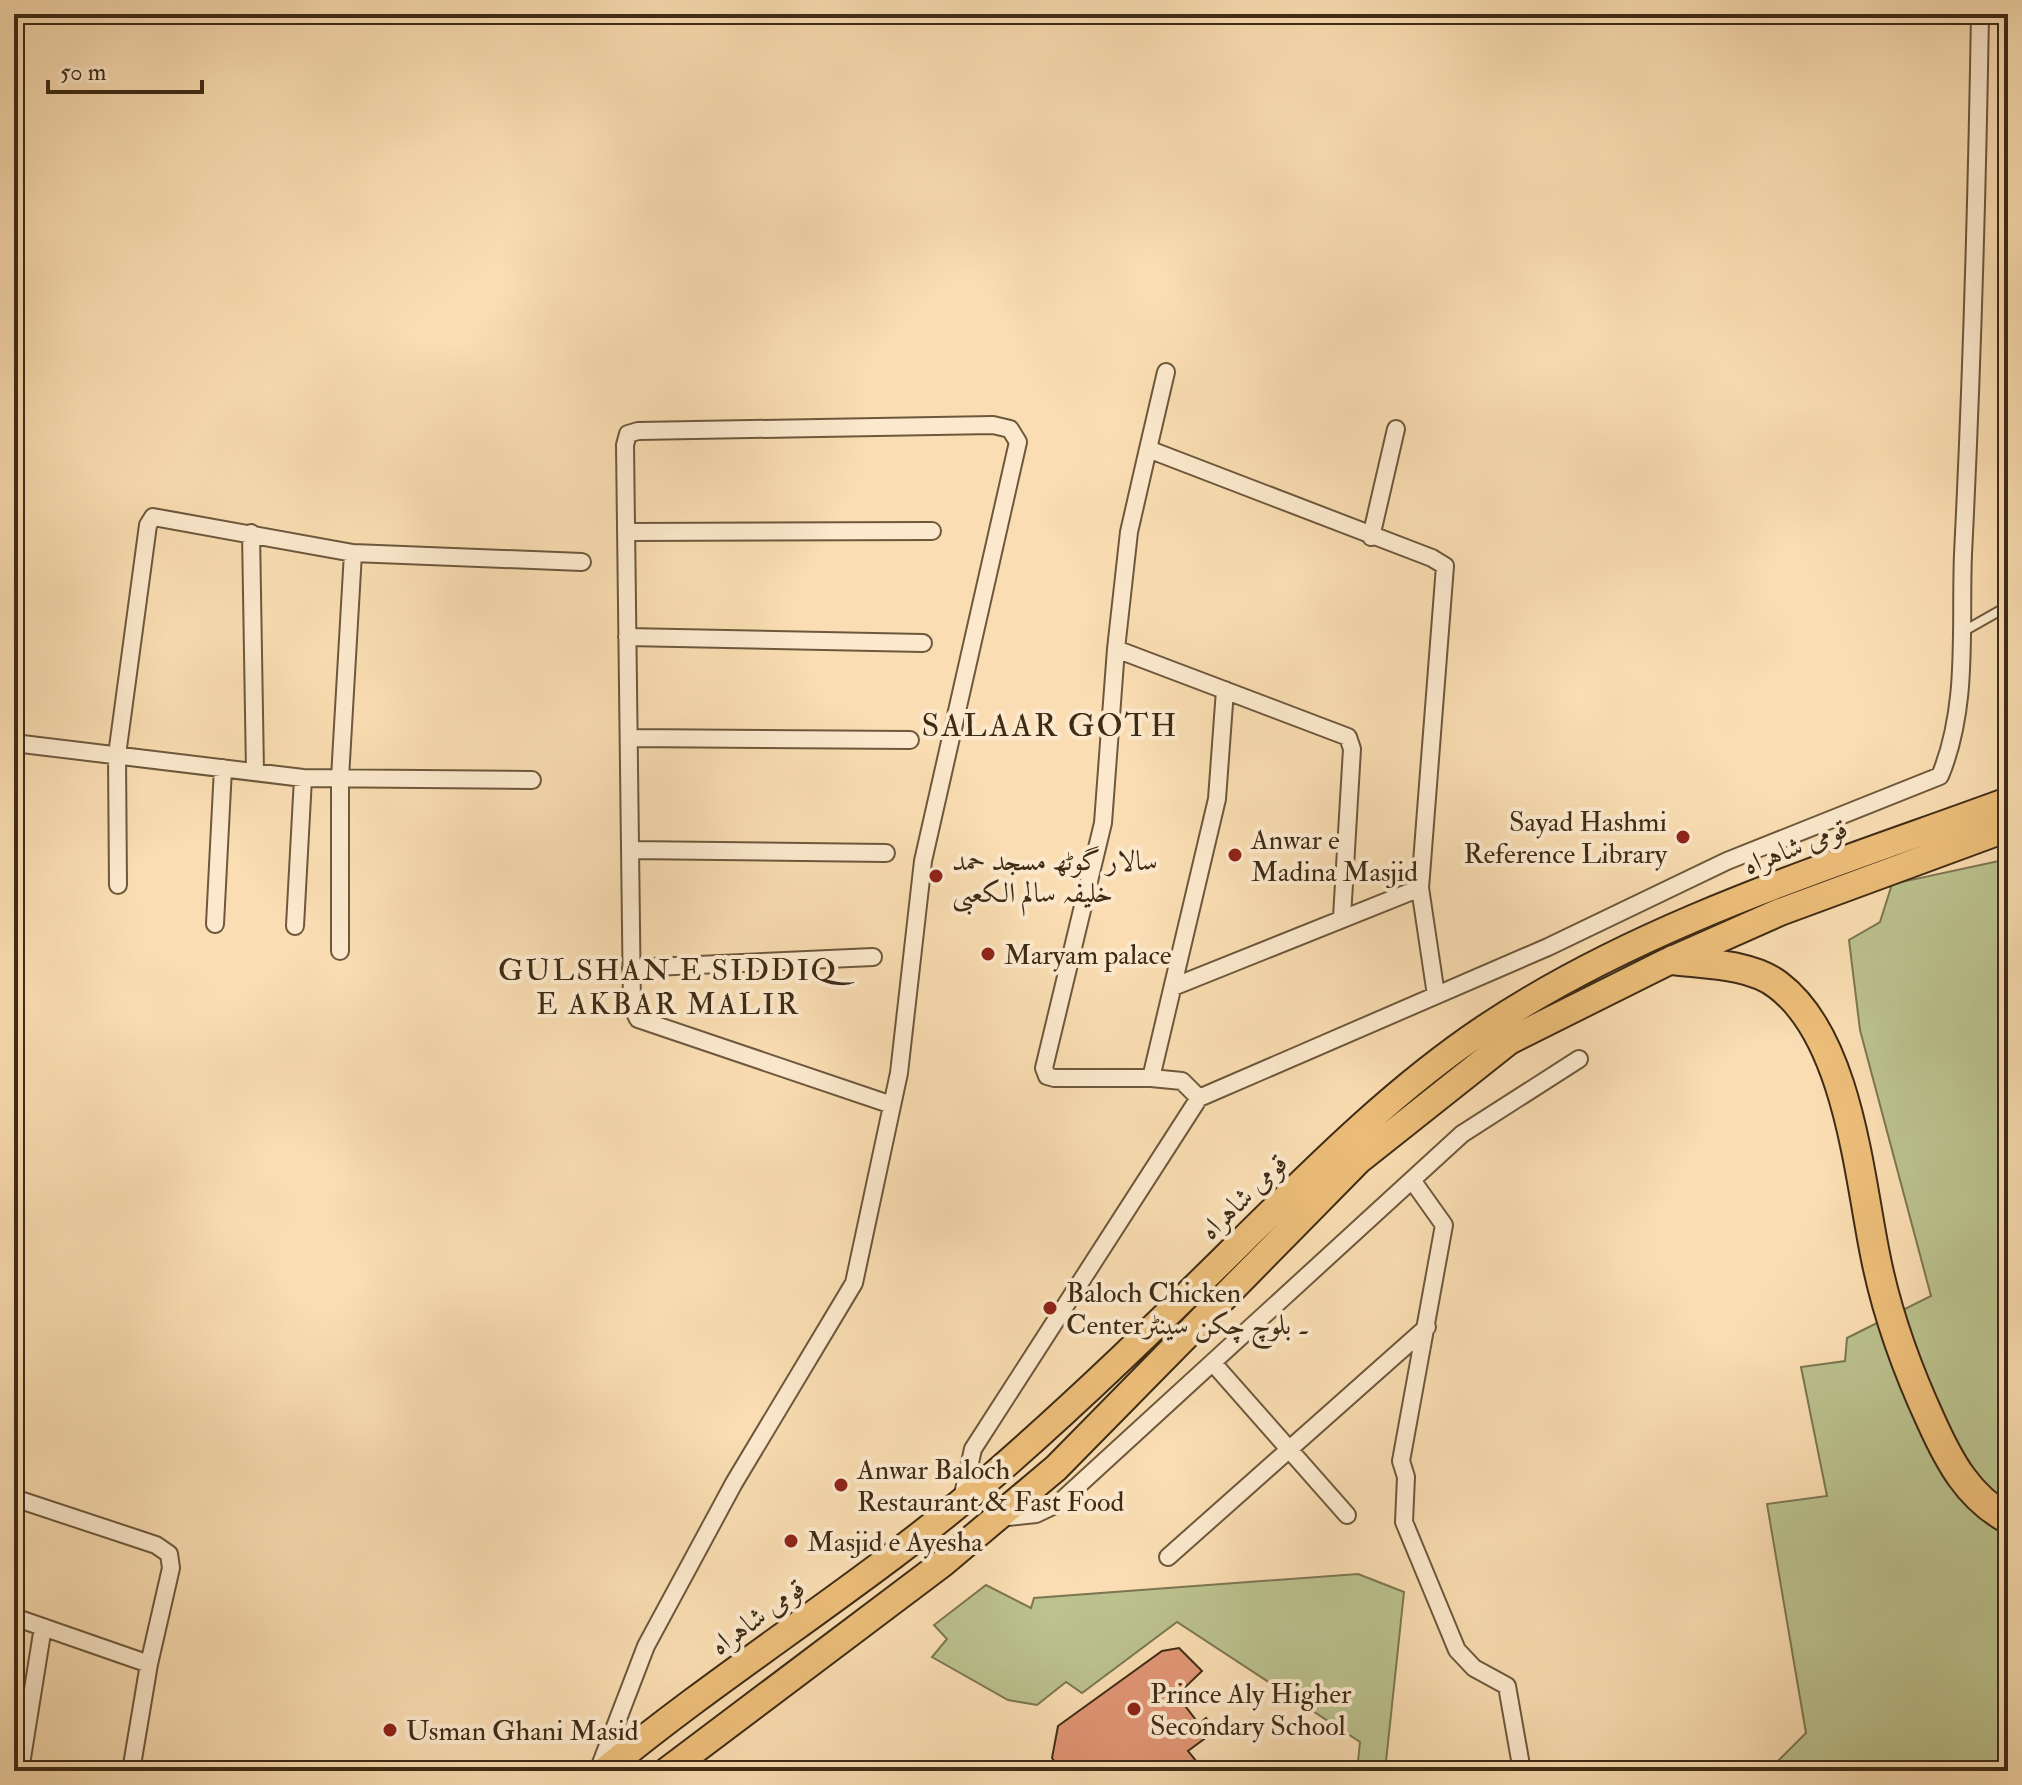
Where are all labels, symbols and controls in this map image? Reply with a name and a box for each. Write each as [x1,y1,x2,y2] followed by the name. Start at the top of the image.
[48,44,202,94] scale bar
[60,57,107,88] text: 50 m
[921,706,1179,746] district label: SALAAR GOTH
[1464,805,1668,872] place label: Sayad Hashmi Reference Library
[1738,812,1853,883] street label: قومی شاہراہ
[1250,823,1418,890] place label: Anwar e Madina Masjid
[1674,828,1692,846] marker: Sayad Hashmi Reference Library
[952,844,1158,917] place label: سالار گوٹھ مسجد حمد خلیفہ سالم الکعبی
[1226,846,1244,864] marker: Anwar e Madina Masjid
[927,867,945,885] marker: سالار گوٹھ مسجد حمد خلیفہ سالم الکعبی
[1004,938,1172,973] place label: Maryam palace
[979,945,997,963] marker: Maryam palace
[498,952,855,1023] district label: GULSHAN E SIDDIQ E AKBAR MALIR
[1193,1147,1295,1248] street label: قومی شاہراہ
[1066,1276,1311,1350] place label: Baloch Chicken Center۔ بلوچ چکن سینٹر
[1041,1299,1059,1317] marker: Baloch Chicken Center۔ بلوچ چکن سینٹر
[856,1453,1124,1520] place label: Anwar Baloch Restaurant & Fast Food
[832,1476,850,1494] marker: Anwar Baloch Restaurant & Fast Food
[807,1525,983,1560] place label: Masjid e Ayesha
[782,1532,800,1550] marker: Masjid e Ayesha
[704,1571,812,1663] street label: قومی شاہراہ
[1150,1677,1352,1744] place label: Prince Aly Higher Secondary School
[1125,1700,1143,1718] marker: Prince Aly Higher Secondary School
[406,1714,639,1749] place label: Usman Ghani Masid
[381,1721,399,1739] marker: Usman Ghani Masid

